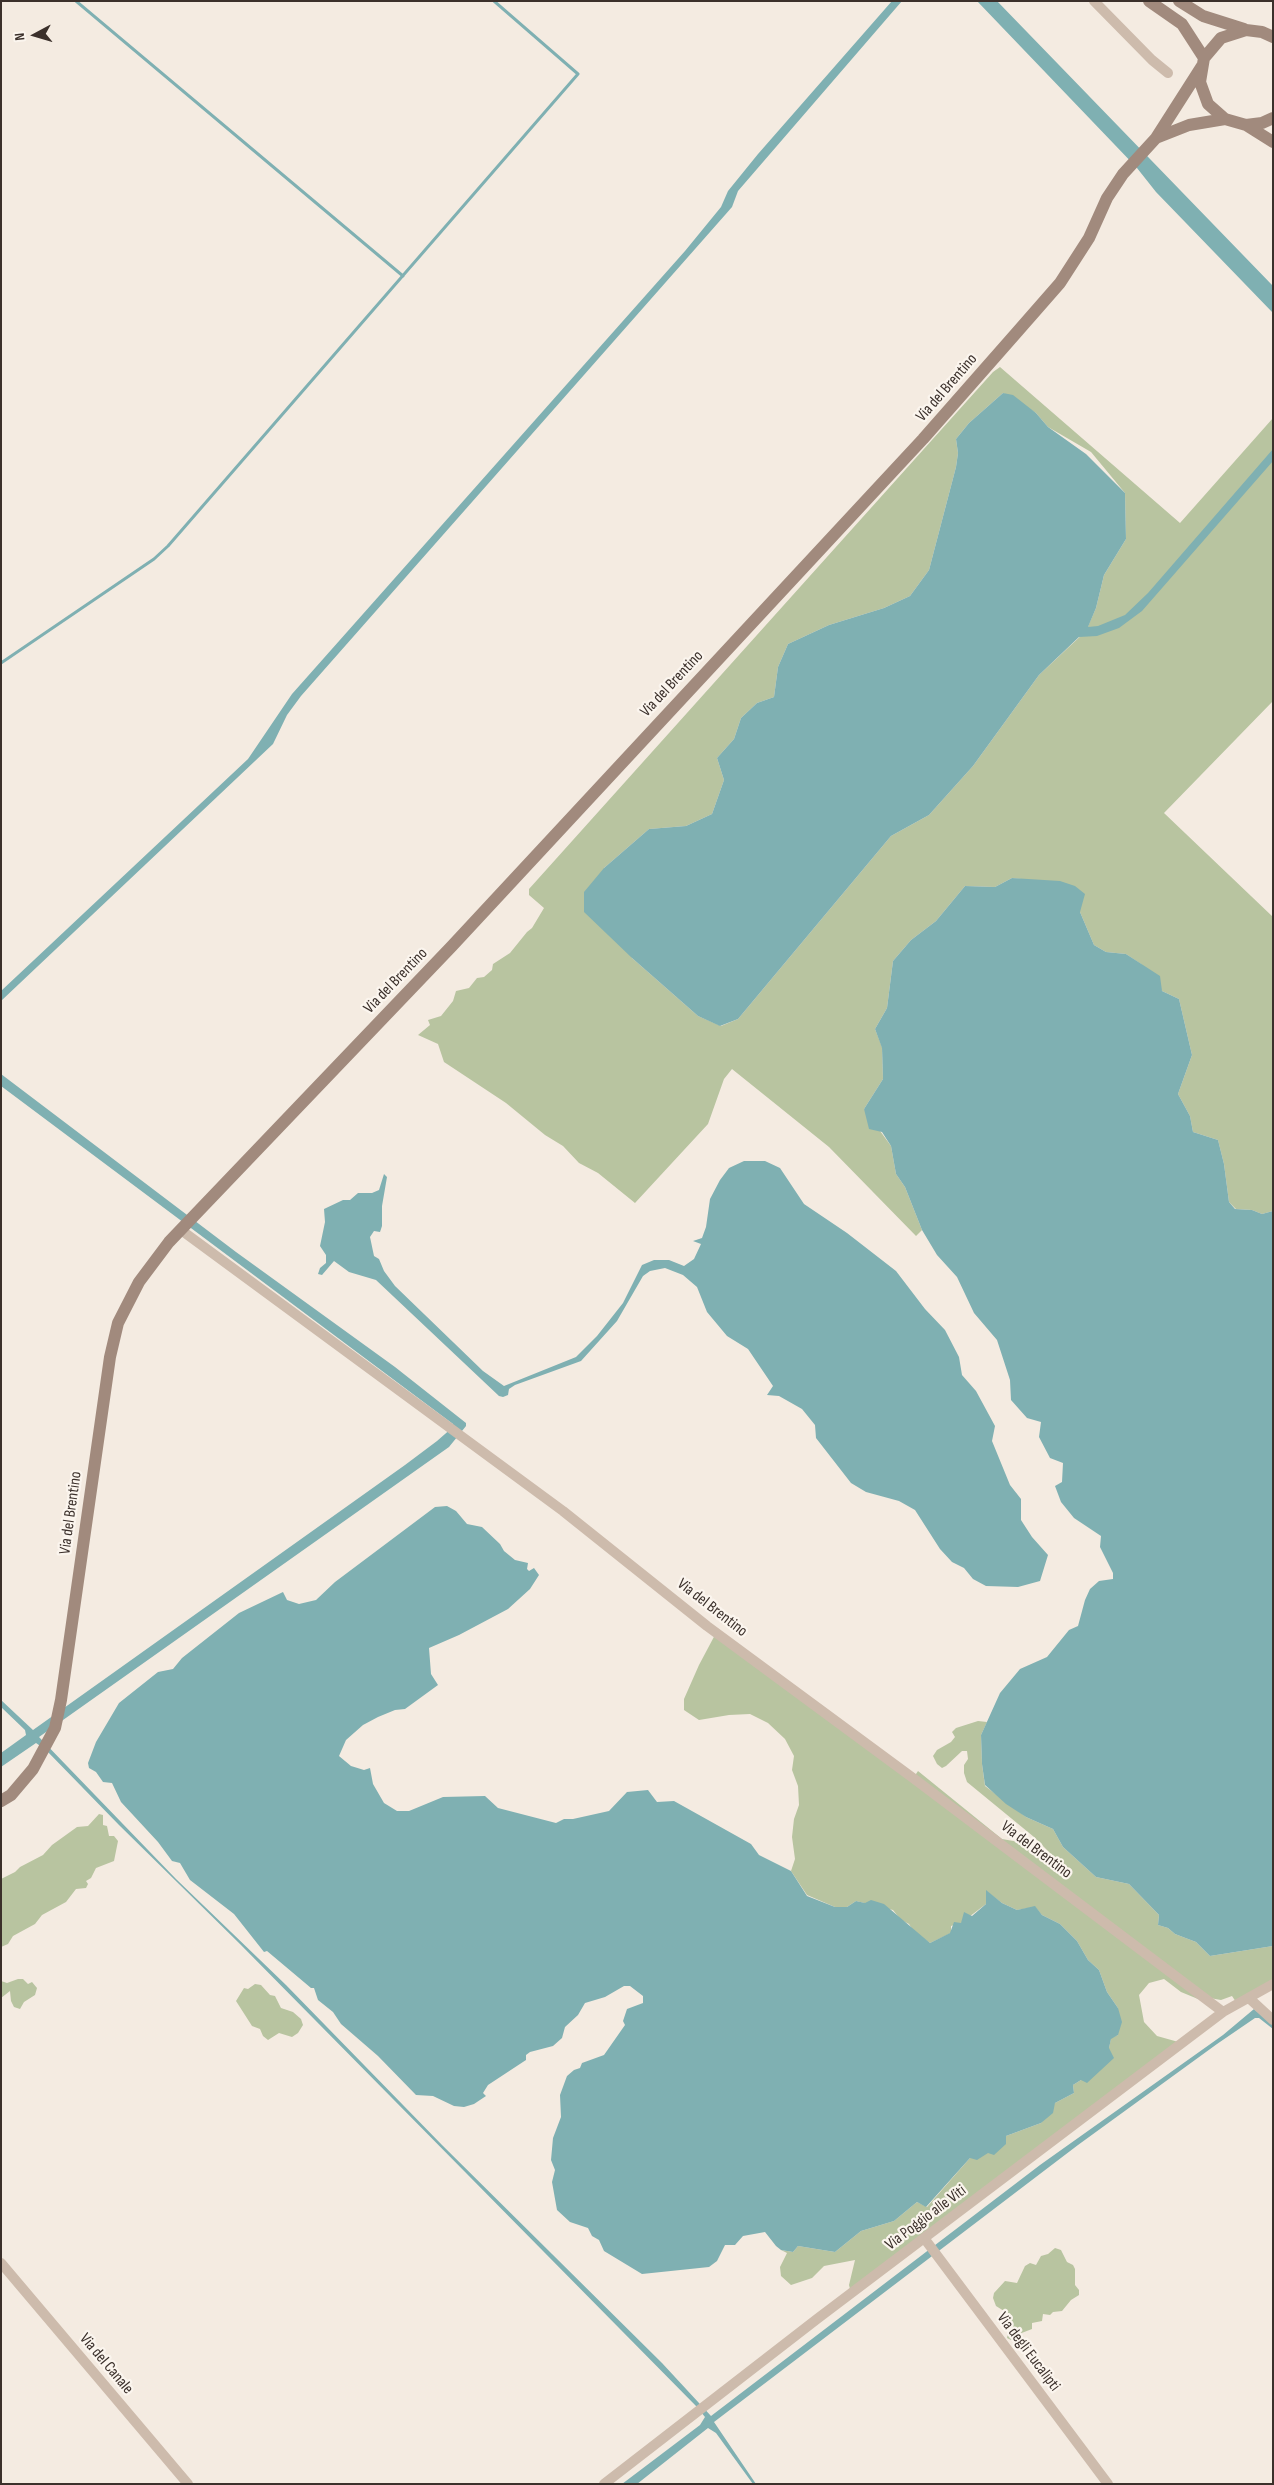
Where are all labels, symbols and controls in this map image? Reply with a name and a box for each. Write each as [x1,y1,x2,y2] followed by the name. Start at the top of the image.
[10,10,60,60] north arrow
[11,32,28,41] text: N
[912,350,982,426] street label: Via del Brentino
[636,647,708,721] street label: Via del Brentino
[360,944,432,1018] street label: Via del Brentino
[56,1470,86,1556] street label: Via del Brentino
[673,1575,751,1641] street label: Via del Brentino
[997,1817,1075,1883] street label: Via del Brentino
[882,2181,970,2255] street label: Via Poggio alle Viti
[992,2309,1064,2395] street label: Via degli Eucalipti
[75,2330,137,2398] street label: Via del Canale

